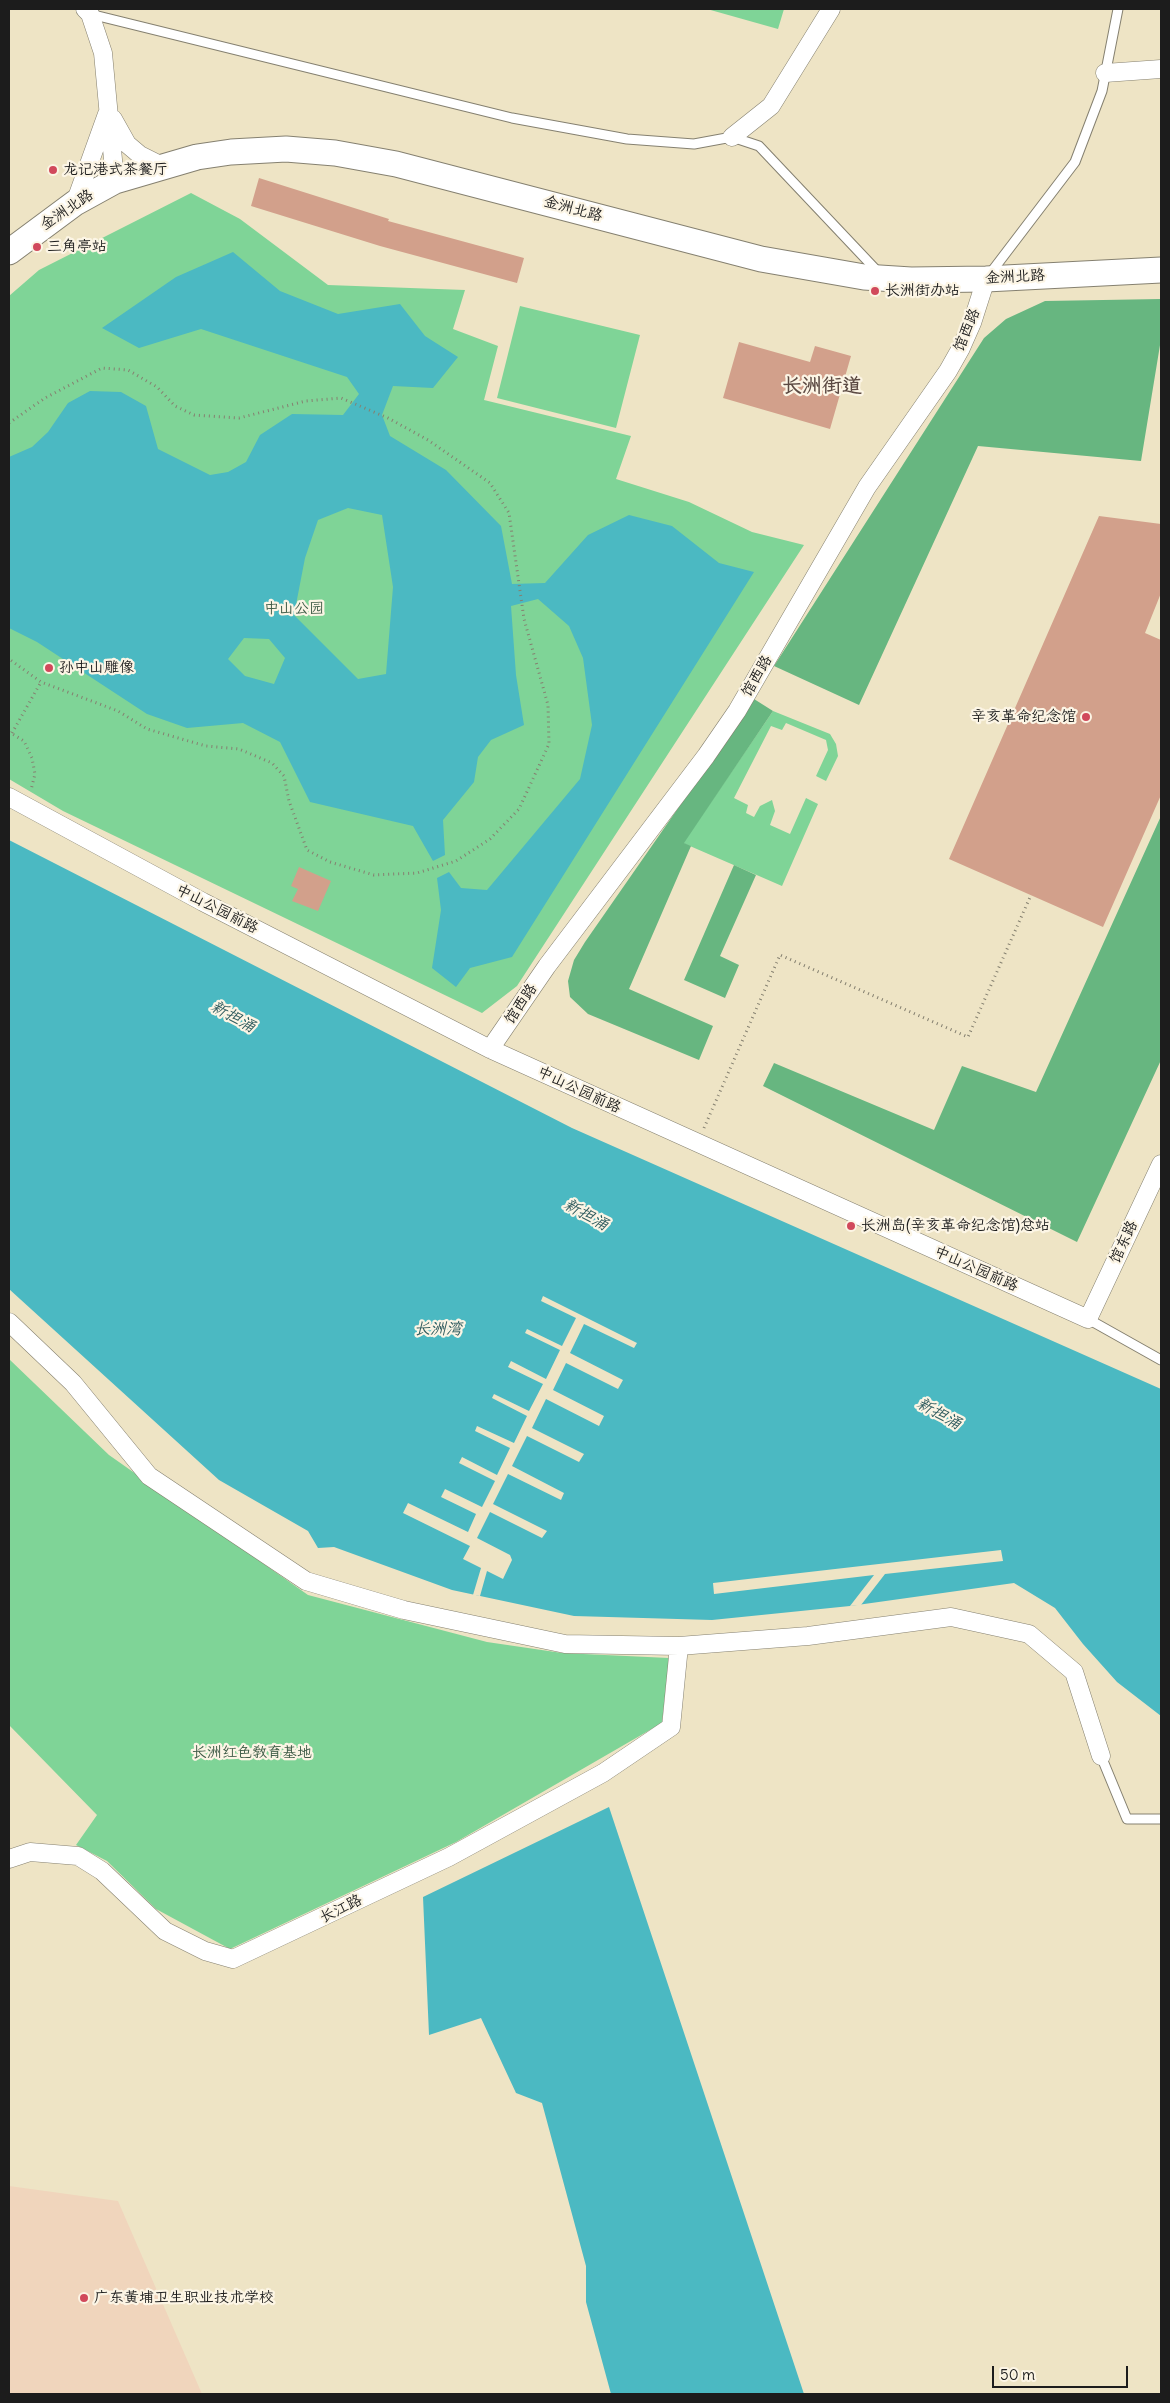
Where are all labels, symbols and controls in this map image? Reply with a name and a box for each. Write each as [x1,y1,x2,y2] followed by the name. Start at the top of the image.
[63,161,168,179] place label: 龙记港式茶餐厅
[47,164,59,176] marker: 龙记港式茶餐厅
[37,186,97,234] street label: 金洲北路
[542,193,604,225] street label: 金洲北路
[47,238,107,256] place label: 三角亭站
[31,241,43,253] marker: 三角亭站
[985,266,1045,288] street label: 金洲北路
[885,282,960,300] place label: 长洲街办站
[869,285,881,297] marker: 长洲街办站
[950,306,984,354] street label: 馆西路
[782,374,862,398] district label: 长洲街道
[264,600,324,618] park label: 中山公园
[738,652,776,700] street label: 馆西路
[59,659,134,677] place label: 孙中山雕像
[43,662,55,674] marker: 孙中山雕像
[971,708,1076,726] place label: 辛亥革命纪念馆
[1080,711,1092,723] marker: 辛亥革命纪念馆
[173,881,261,937] street label: 中山公园前路
[501,980,541,1028] street label: 馆西路
[207,997,259,1037] water label: 新担涌
[534,1063,624,1117] street label: 中山公园前路
[560,1195,612,1235] water label: 新担涌
[861,1217,1050,1235] place label: 长洲岛(辛亥革命纪念馆)总站
[1106,1218,1142,1266] street label: 馆东路
[845,1220,857,1232] marker: 长洲岛(辛亥革命纪念馆)总站
[931,1242,1021,1296] street label: 中山公园前路
[414,1319,462,1339] water label: 长洲湾
[913,1394,965,1434] water label: 新担涌
[192,1744,312,1762] park label: 长洲红色教育基地
[317,1891,365,1927] street label: 长江路
[94,2289,274,2307] place label: 广东黄埔卫生职业技术学校
[78,2292,90,2304] marker: 广东黄埔卫生职业技术学校
[995,2356,1131,2388] scale bar
[1000,2365,1035,2384] text: 50 m

